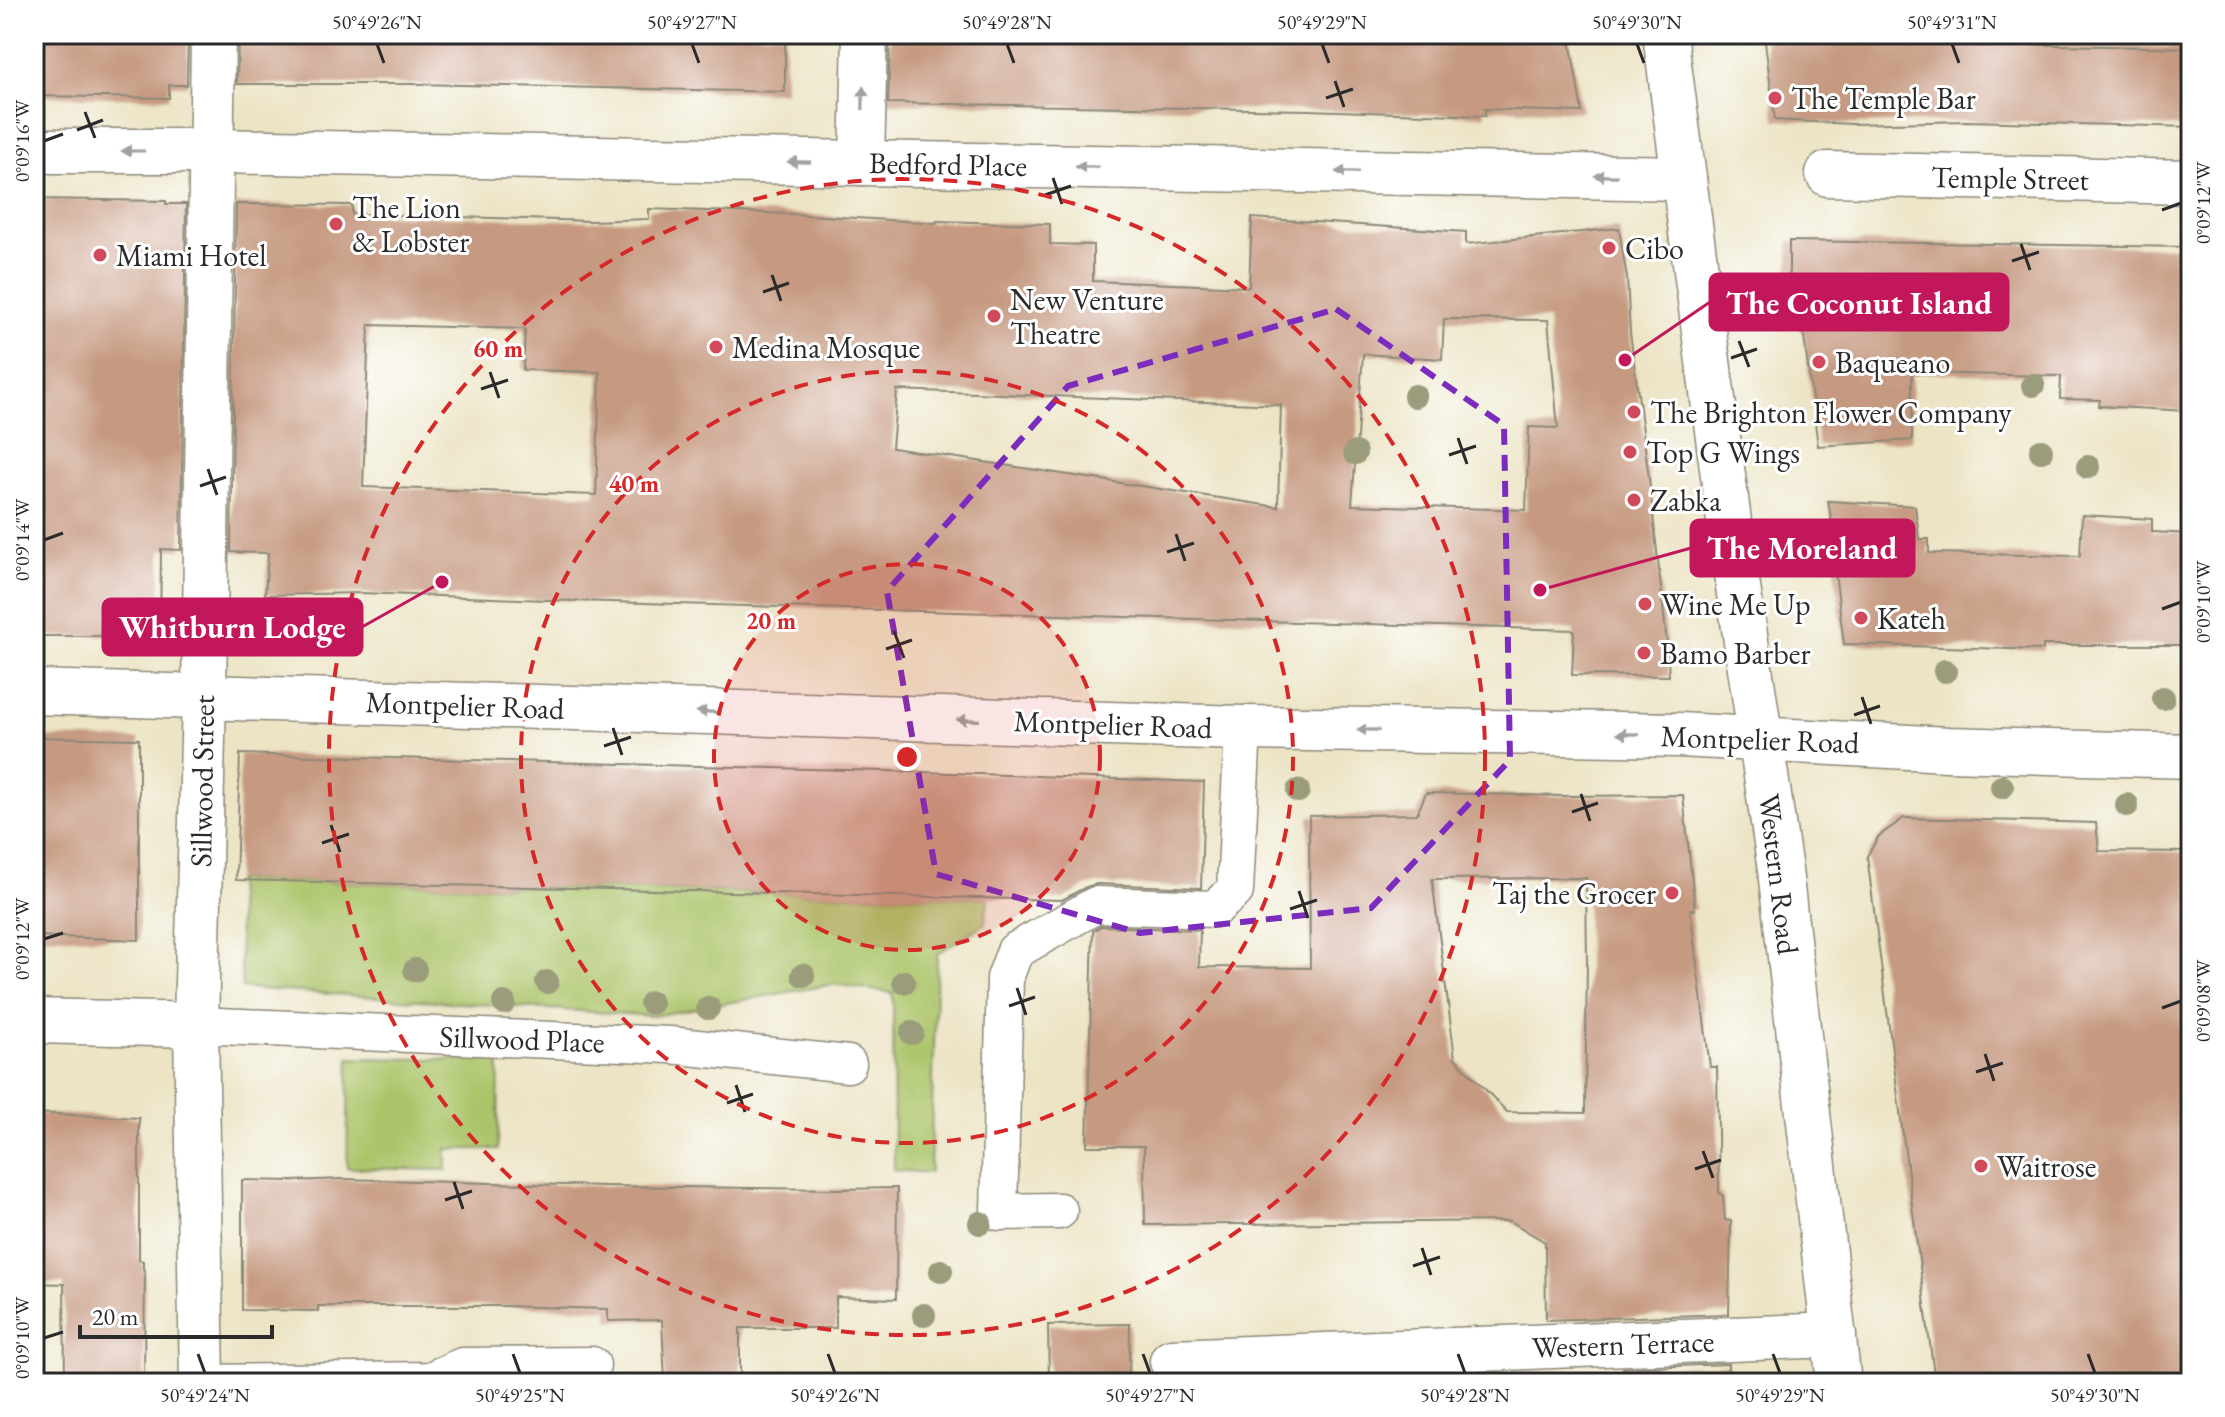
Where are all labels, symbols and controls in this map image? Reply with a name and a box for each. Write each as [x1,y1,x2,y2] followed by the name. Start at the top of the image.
[332,9,422,35] text: 50°49'26"N
[647,9,737,35] text: 50°49'27"N
[962,9,1052,35] text: 50°49'28"N
[1277,9,1367,35] text: 50°49'29"N
[1592,9,1682,35] text: 50°49'30"N
[1907,9,1997,35] text: 50°49'31"N
[1791,79,1976,118] place label: The Temple Bar
[857,85,870,110] one-way arrow
[1766,89,1784,107] marker: The Temple Bar
[9,99,35,182] text: 0°09'16"W
[869,143,1027,185] street label: Bedford Place
[120,145,145,157] one-way arrow
[786,155,811,168] one-way arrow
[1931,157,2090,199] street label: Temple Street
[1074,161,1099,173] one-way arrow
[2190,161,2216,244] text: 0°09'12"W
[1334,165,1359,178] one-way arrow
[1593,170,1618,182] one-way arrow
[352,188,469,261] place label: The Lion & Lobster
[327,215,345,233] marker: The Lion & Lobster
[1625,229,1684,268] place label: Cibo
[116,236,267,275] place label: Miami Hotel
[1600,239,1618,257] marker: Cibo
[91,246,109,264] marker: Miami Hotel
[1710,274,2008,330] callout: The Coconut Island
[1010,280,1164,353] place label: New Venture Theatre
[1726,282,1993,324] text: The Coconut Island
[985,307,1003,325] marker: New Venture Theatre
[732,328,920,367] place label: Medina Mosque
[473,333,523,364] text: 60 m
[707,338,725,356] marker: Medina Mosque
[1835,343,1950,382] place label: Baqueano
[1810,353,1828,371] marker: Baqueano
[1650,393,2012,432] place label: The Brighton Flower Company
[1625,403,1643,421] marker: The Brighton Flower Company
[1646,433,1800,472] place label: Top G Wings
[1621,443,1639,461] marker: Top G Wings
[609,468,659,499] text: 40 m
[1650,481,1721,520] place label: Zabka
[1625,491,1643,509] marker: Zabka
[9,498,35,581] text: 0°09'14"W
[1691,520,1914,576] callout: The Moreland
[1707,527,1898,569] text: The Moreland
[2190,560,2216,643] text: 0°09'10"W
[1661,585,1811,624] place label: Wine Me Up
[1636,595,1654,613] marker: Wine Me Up
[103,599,362,655] callout: Whitburn Lodge
[1877,599,1946,638] place label: Kateh
[746,605,796,636] text: 20 m
[119,606,346,648] text: Whitburn Lodge
[1852,609,1870,627] marker: Kateh
[1660,634,1811,673] place label: Bamo Barber
[1635,644,1653,662] marker: Bamo Barber
[365,682,566,728] street label: Montpelier Road
[181,694,223,867] street label: Sillwood Street
[1013,701,1214,747] street label: Montpelier Road
[695,706,720,719] one-way arrow
[955,714,980,726] one-way arrow
[1660,716,1861,762] street label: Montpelier Road
[1355,724,1380,736] one-way arrow
[1615,728,1640,740] one-way arrow
[893,743,921,771] centre of rings
[1750,791,1808,957] street label: Western Road
[1492,874,1656,913] place label: Taj the Grocer
[1663,884,1681,902] marker: Taj the Grocer
[9,897,35,980] text: 0°09'12"W
[2190,959,2216,1042] text: 0°09'08"W
[439,1017,605,1061] street label: Sillwood Place
[1997,1147,2096,1186] place label: Waitrose
[1972,1157,1990,1175] marker: Waitrose
[80,1289,272,1339] scale bar
[9,1296,35,1379] text: 0°09'10"W
[92,1301,139,1332] text: 20 m
[1531,1321,1715,1367] street label: Western Terrace
[160,1382,250,1408] text: 50°49'24"N
[475,1382,565,1408] text: 50°49'25"N
[790,1382,880,1408] text: 50°49'26"N
[1105,1382,1195,1408] text: 50°49'27"N
[1420,1382,1510,1408] text: 50°49'28"N
[1735,1382,1825,1408] text: 50°49'29"N
[2050,1382,2140,1408] text: 50°49'30"N

